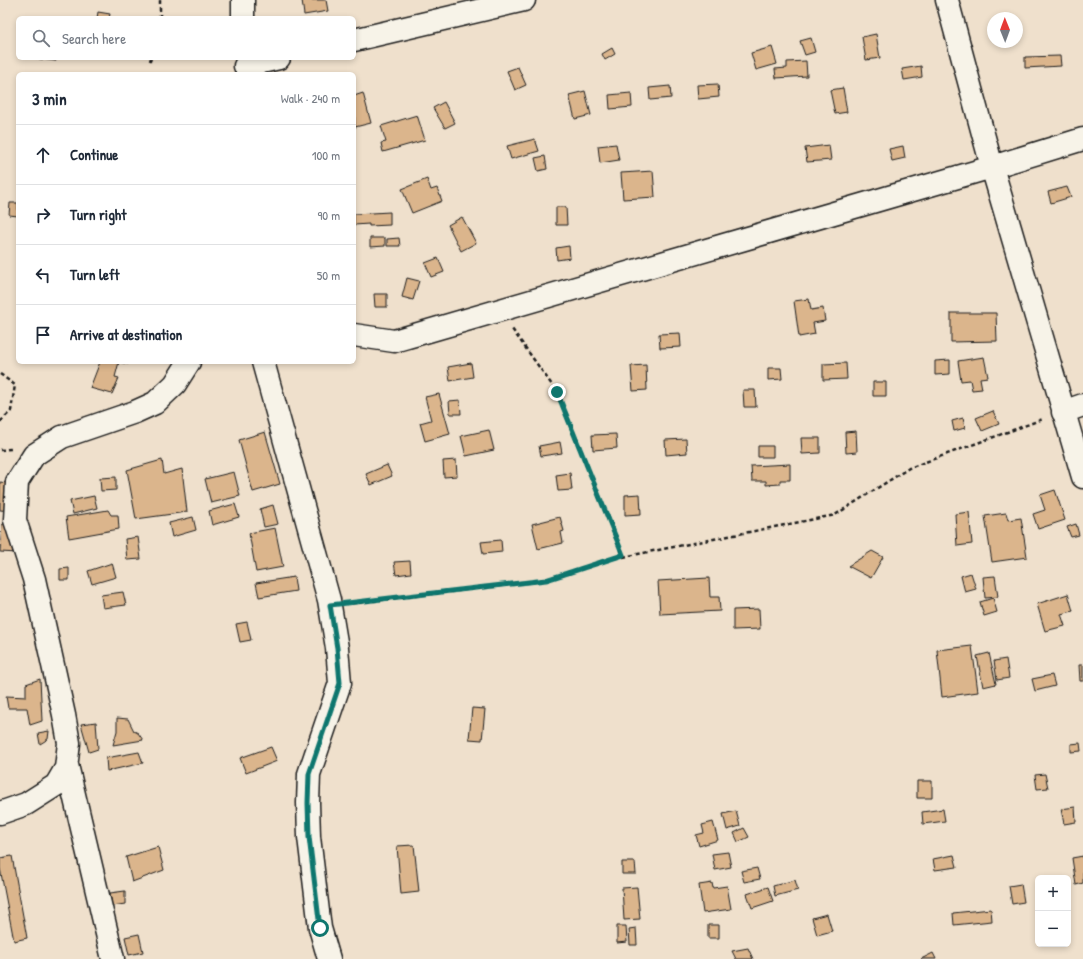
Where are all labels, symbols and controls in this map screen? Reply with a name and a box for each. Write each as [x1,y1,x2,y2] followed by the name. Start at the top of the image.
[987,12,1023,48] north arrow
[16,16,356,60] search box
[30,27,52,49] icon: search
[62,28,126,49] text: Search here
[32,87,67,110] text: 3 min
[281,89,340,107] text: Walk · 240 m
[32,144,54,166] icon: ahead
[70,144,118,165] text: Continue
[312,146,340,164] text: 100 m
[32,204,54,226] icon: right
[70,204,126,225] text: Turn right
[318,206,340,224] text: 90 m
[32,264,54,286] icon: left
[70,264,120,285] text: Turn left
[317,266,340,284] text: 50 m
[32,324,54,346] icon: arrive
[70,324,182,345] text: Arrive at destination
[548,383,566,401] route end
[1035,875,1071,947] map controls
[1035,875,1071,911] button: +
[1035,911,1071,947] button: −
[311,919,329,937] route start

